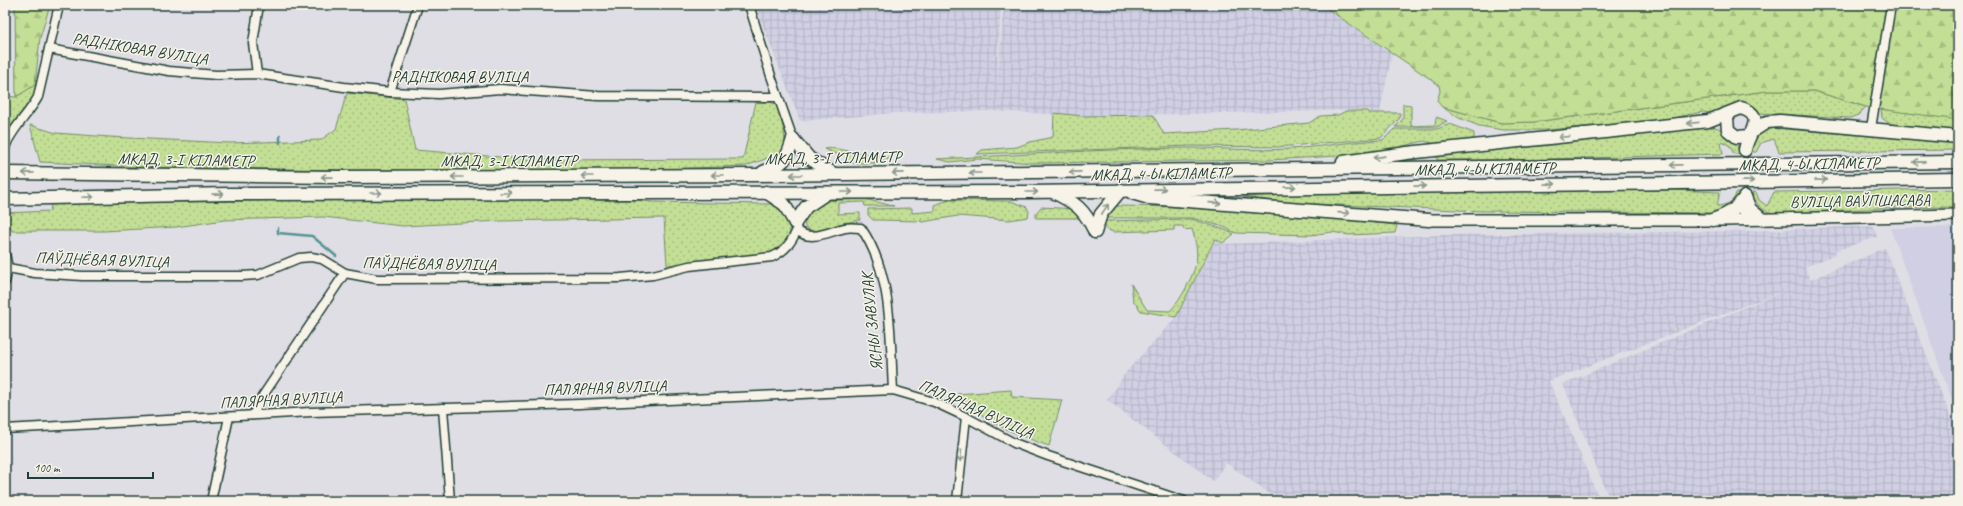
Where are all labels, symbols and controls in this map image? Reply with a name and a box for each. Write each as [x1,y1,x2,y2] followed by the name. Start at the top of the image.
[71,28,210,70] street label: РАДНІКОВАЯ ВУЛІЦА
[392,67,529,87] street label: РАДНІКОВАЯ ВУЛІЦА
[1687,119,1700,126] one-way arrow
[1558,133,1571,141] one-way arrow
[765,147,904,169] street label: МКАД, 3-І КІЛАМЕТР
[118,149,257,171] street label: МКАД, 3-І КІЛАМЕТР
[441,151,580,171] street label: МКАД, 3-І КІЛАМЕТР
[1373,153,1386,161] one-way arrow
[1739,153,1882,175] street label: МКАД, 4-Ы КІЛАМЕТР
[1415,158,1558,180] street label: МКАД, 4-Ы КІЛАМЕТР
[1913,158,1926,166] one-way arrow
[1670,161,1683,169] one-way arrow
[1091,163,1234,185] street label: МКАД, 4-Ы КІЛАМЕТР
[1069,168,1082,176] one-way arrow
[22,169,35,177] one-way arrow
[969,169,982,177] one-way arrow
[892,170,905,177] one-way arrow
[711,171,724,179] one-way arrow
[790,171,803,179] one-way arrow
[581,172,594,180] one-way arrow
[321,173,334,181] one-way arrow
[451,173,464,181] one-way arrow
[1814,176,1827,184] one-way arrow
[1741,177,1754,185] one-way arrow
[1543,180,1556,188] one-way arrow
[1413,182,1426,189] one-way arrow
[1283,184,1296,191] one-way arrow
[1153,185,1166,193] one-way arrow
[840,188,853,196] one-way arrow
[1025,188,1038,196] one-way arrow
[369,189,382,197] one-way arrow
[499,189,512,197] one-way arrow
[211,190,224,198] one-way arrow
[1790,190,1931,212] street label: ВУЛІЦА ВАЎПШАСАВА
[81,193,94,201] one-way arrow
[1208,200,1221,207] one-way arrow
[1101,203,1109,215] one-way arrow
[1337,210,1350,217] one-way arrow
[35,248,170,272] street label: ПАЎДНЁВАЯ ВУЛІЦА
[362,253,497,275] street label: ПАЎДНЁВАЯ ВУЛІЦА
[857,269,887,372] street label: ЯСНЫ ЗАВУЛАК
[916,375,1037,444] street label: ПАЛЯРНАЯ ВУЛІЦА
[543,376,668,400] street label: ПАЛЯРНАЯ ВУЛІЦА
[219,387,344,413] street label: ПАЛЯРНАЯ ВУЛІЦА
[957,449,965,462] one-way arrow
[28,454,153,480] scale bar
[34,460,61,476] text: 100 m

